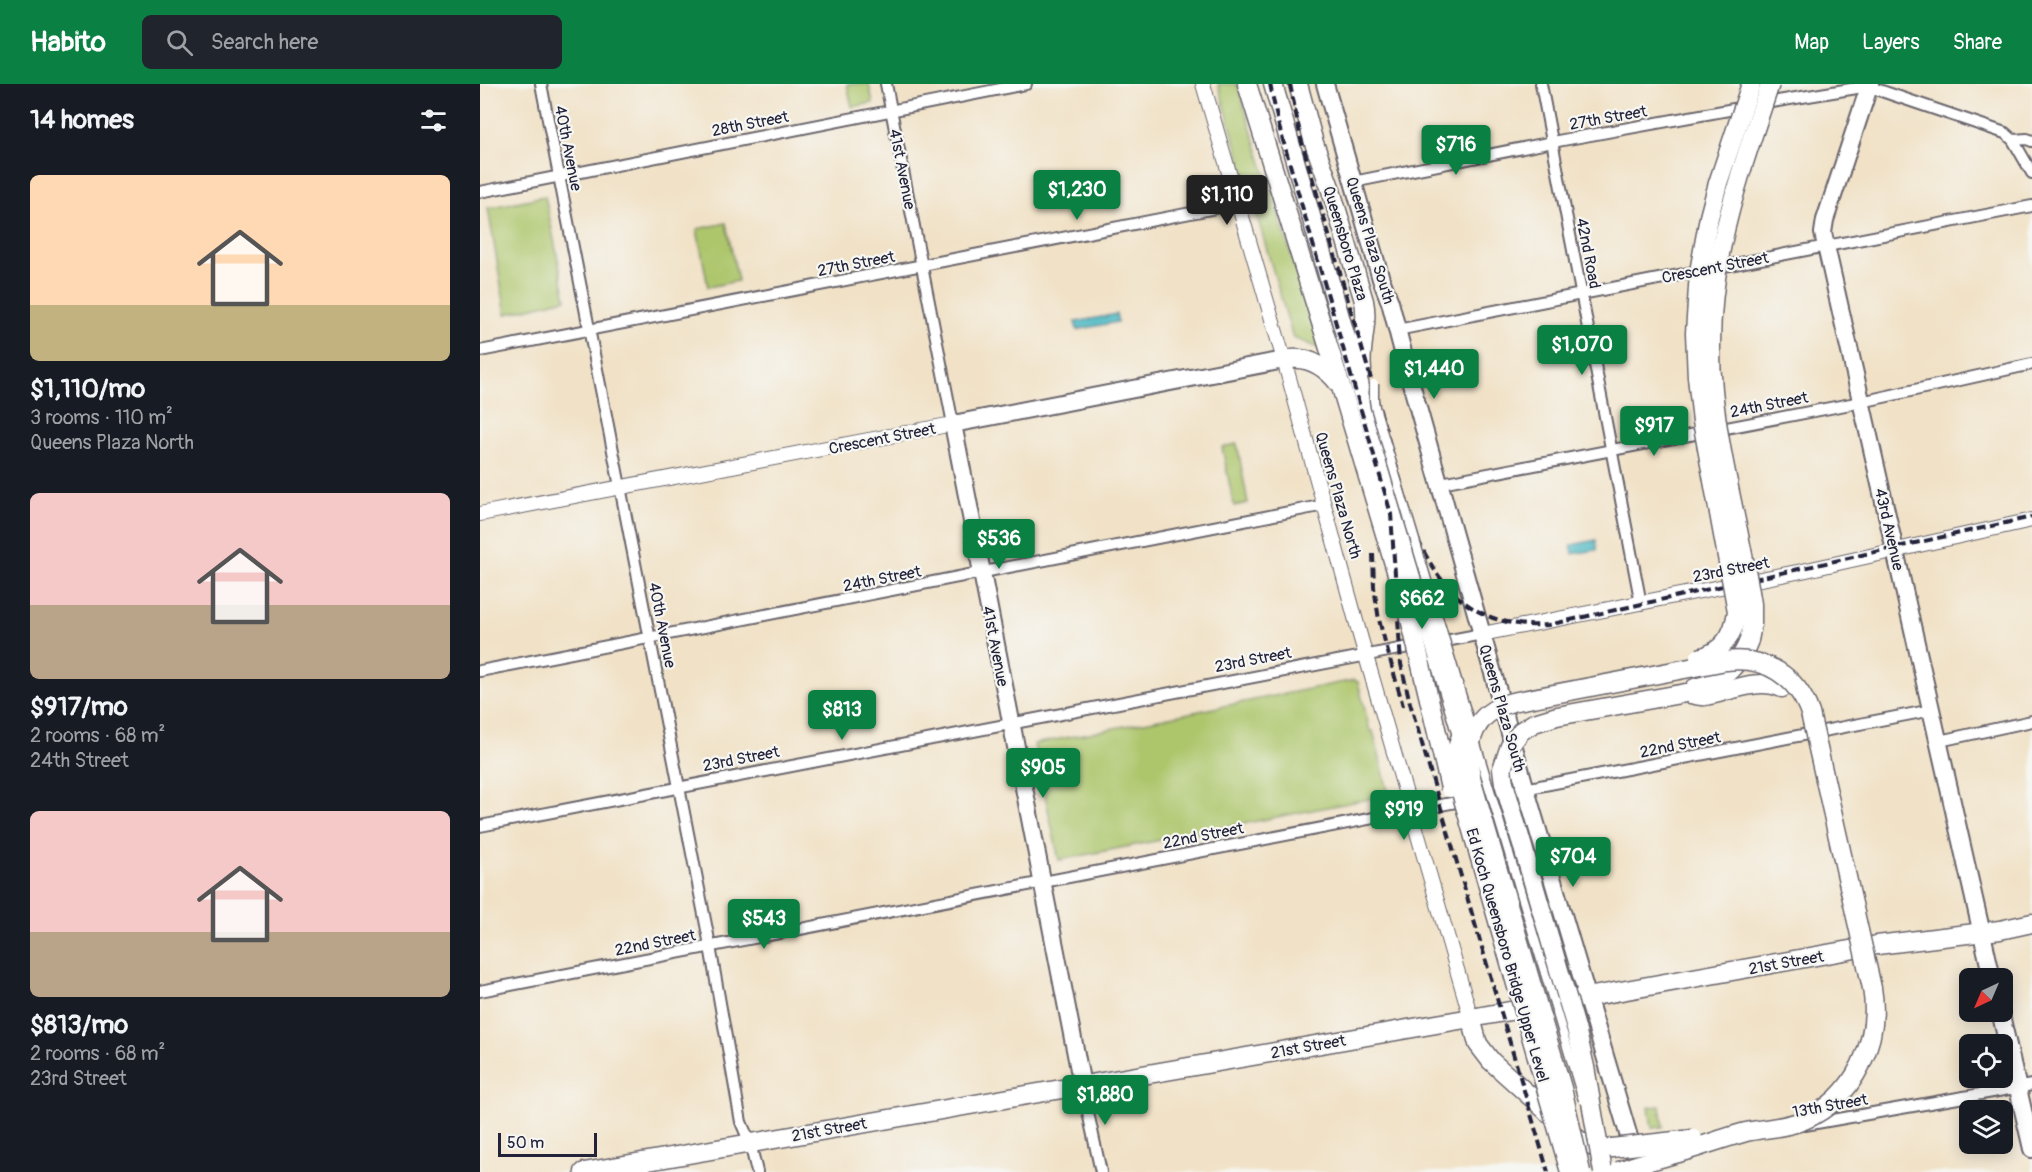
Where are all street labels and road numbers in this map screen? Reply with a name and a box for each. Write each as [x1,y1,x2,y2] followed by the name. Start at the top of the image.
[1568,101,1649,135] street label: 27th Street
[550,104,586,193] street label: 40th Avenue
[710,107,791,141] street label: 28th Street
[884,127,920,211] street label: 41st Avenue
[1341,174,1399,306] street label: Queens Plaza South
[1318,183,1372,303] street label: Queensboro Plaza
[1571,216,1605,290] street label: 42nd Road
[816,247,897,281] street label: 27th Street
[1660,248,1771,288] street label: Crescent Street
[1728,388,1810,422] street label: 24th Street
[827,419,938,459] street label: Crescent Street
[1310,430,1366,561] street label: Queens Plaza North
[1870,486,1908,573] street label: 43rd Avenue
[1691,553,1772,587] street label: 23rd Street
[841,562,923,596] street label: 24th Street
[644,581,680,670] street label: 40th Avenue
[977,604,1013,688] street label: 41st Avenue
[1474,642,1530,774] street label: Queens Plaza South
[1213,643,1294,677] street label: 23rd Street
[1638,727,1723,763] street label: 22nd Street
[701,742,782,776] street label: 23rd Street
[1161,818,1246,854] street label: 22nd Street
[1461,826,1553,1085] street label: Ed Koch Queensboro Bridge Upper Level
[613,925,698,961] street label: 22nd Street
[1747,946,1826,979] street label: 21st Street
[1269,1030,1348,1063] street label: 21st Street
[1791,1089,1870,1122] street label: 13th Street
[790,1113,869,1146] street label: 21st Street

